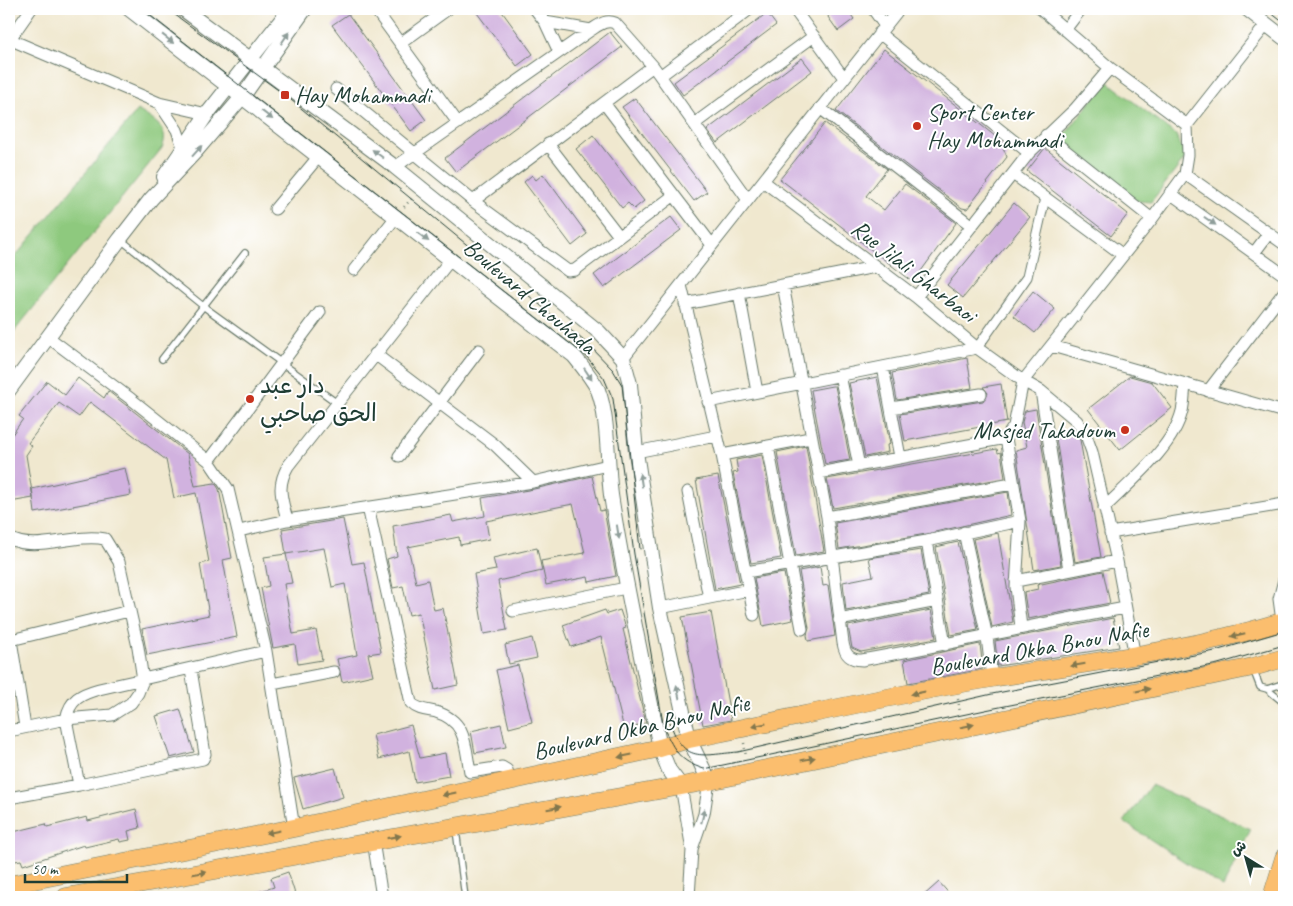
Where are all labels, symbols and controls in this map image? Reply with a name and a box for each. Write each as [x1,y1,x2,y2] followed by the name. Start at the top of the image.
[280,32,290,45] one-way arrow
[161,33,174,44] one-way arrow
[295,80,433,110] place label: Hay Mohammadi
[279,89,291,101] marker: Hay Mohammadi
[927,97,1065,155] place label: Sport Center Hay Mohammadi
[261,109,274,120] one-way arrow
[911,120,923,132] marker: Sport Center Hay Mohammadi
[191,144,202,157] one-way arrow
[372,149,385,160] one-way arrow
[846,213,985,331] street label: Rue Jilali Gharbaoi
[1203,216,1216,227] one-way arrow
[416,232,430,242] one-way arrow
[458,232,604,361] street label: Boulevard Chouhada
[583,367,592,381] one-way arrow
[260,370,377,434] place label: دار عبد الحق صاحبي
[244,393,256,405] marker: دار عبد الحق صاحبي
[973,415,1116,445] place label: Masjed Takadoum
[1119,424,1131,436] marker: Masjed Takadoum
[636,472,644,488] one-way arrow
[614,524,622,540] one-way arrow
[928,614,1152,682] street label: Boulevard Okba Bnou Nafie
[1230,631,1245,639] one-way arrow
[1070,662,1086,670] one-way arrow
[674,684,682,699] one-way arrow
[1136,686,1151,694] one-way arrow
[530,687,754,766] street label: Boulevard Okba Bnou Nafie
[909,689,925,697] one-way arrow
[751,721,766,729] one-way arrow
[959,722,974,730] one-way arrow
[617,752,632,760] one-way arrow
[800,755,815,763] one-way arrow
[440,791,456,799] one-way arrow
[546,804,561,812] one-way arrow
[699,809,707,824] one-way arrow
[264,829,280,837] one-way arrow
[386,833,402,841] one-way arrow
[1220,834,1270,884] north arrow
[1227,837,1250,859] text: ش
[25,851,128,883] scale bar
[32,860,59,879] text: 50 m
[192,868,208,876] one-way arrow

